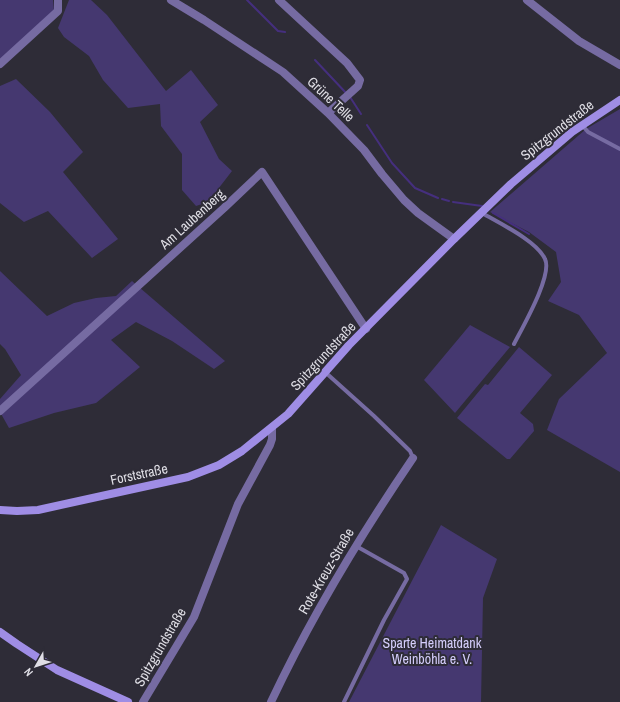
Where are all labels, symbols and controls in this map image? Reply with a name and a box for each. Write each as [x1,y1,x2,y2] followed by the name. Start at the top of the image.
[303,72,359,126] street label: Grüne Telle
[517,96,597,164] street label: Spitzgrundstraße
[155,185,229,254] street label: Am Laubenberg
[286,318,360,394] street label: Spitzgrundstraße
[109,459,169,489] street label: Forststraße
[294,525,358,617] street label: Rote-Kreuz-Straße
[130,604,190,690] street label: Spitzgrundstraße
[383,634,482,668] park label: Sparte Heimatdank Weinböhla e. V.
[16,646,56,686] north arrow
[21,665,36,679] text: N

